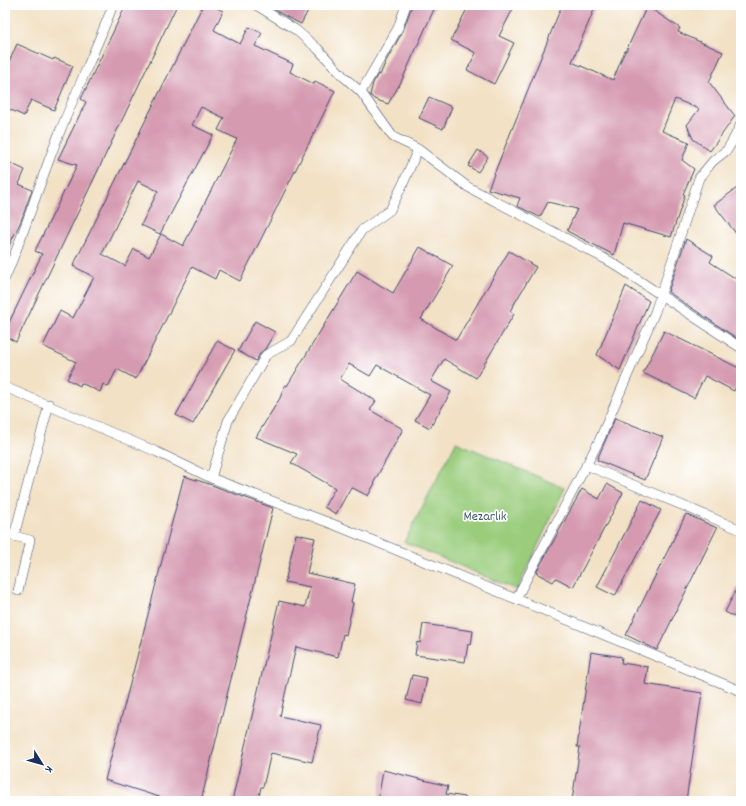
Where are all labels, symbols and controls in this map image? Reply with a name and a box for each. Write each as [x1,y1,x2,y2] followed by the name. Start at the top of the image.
[463,507,507,527] park label: Mezarlık
[22,744,62,784] north arrow
[40,762,56,776] text: K

